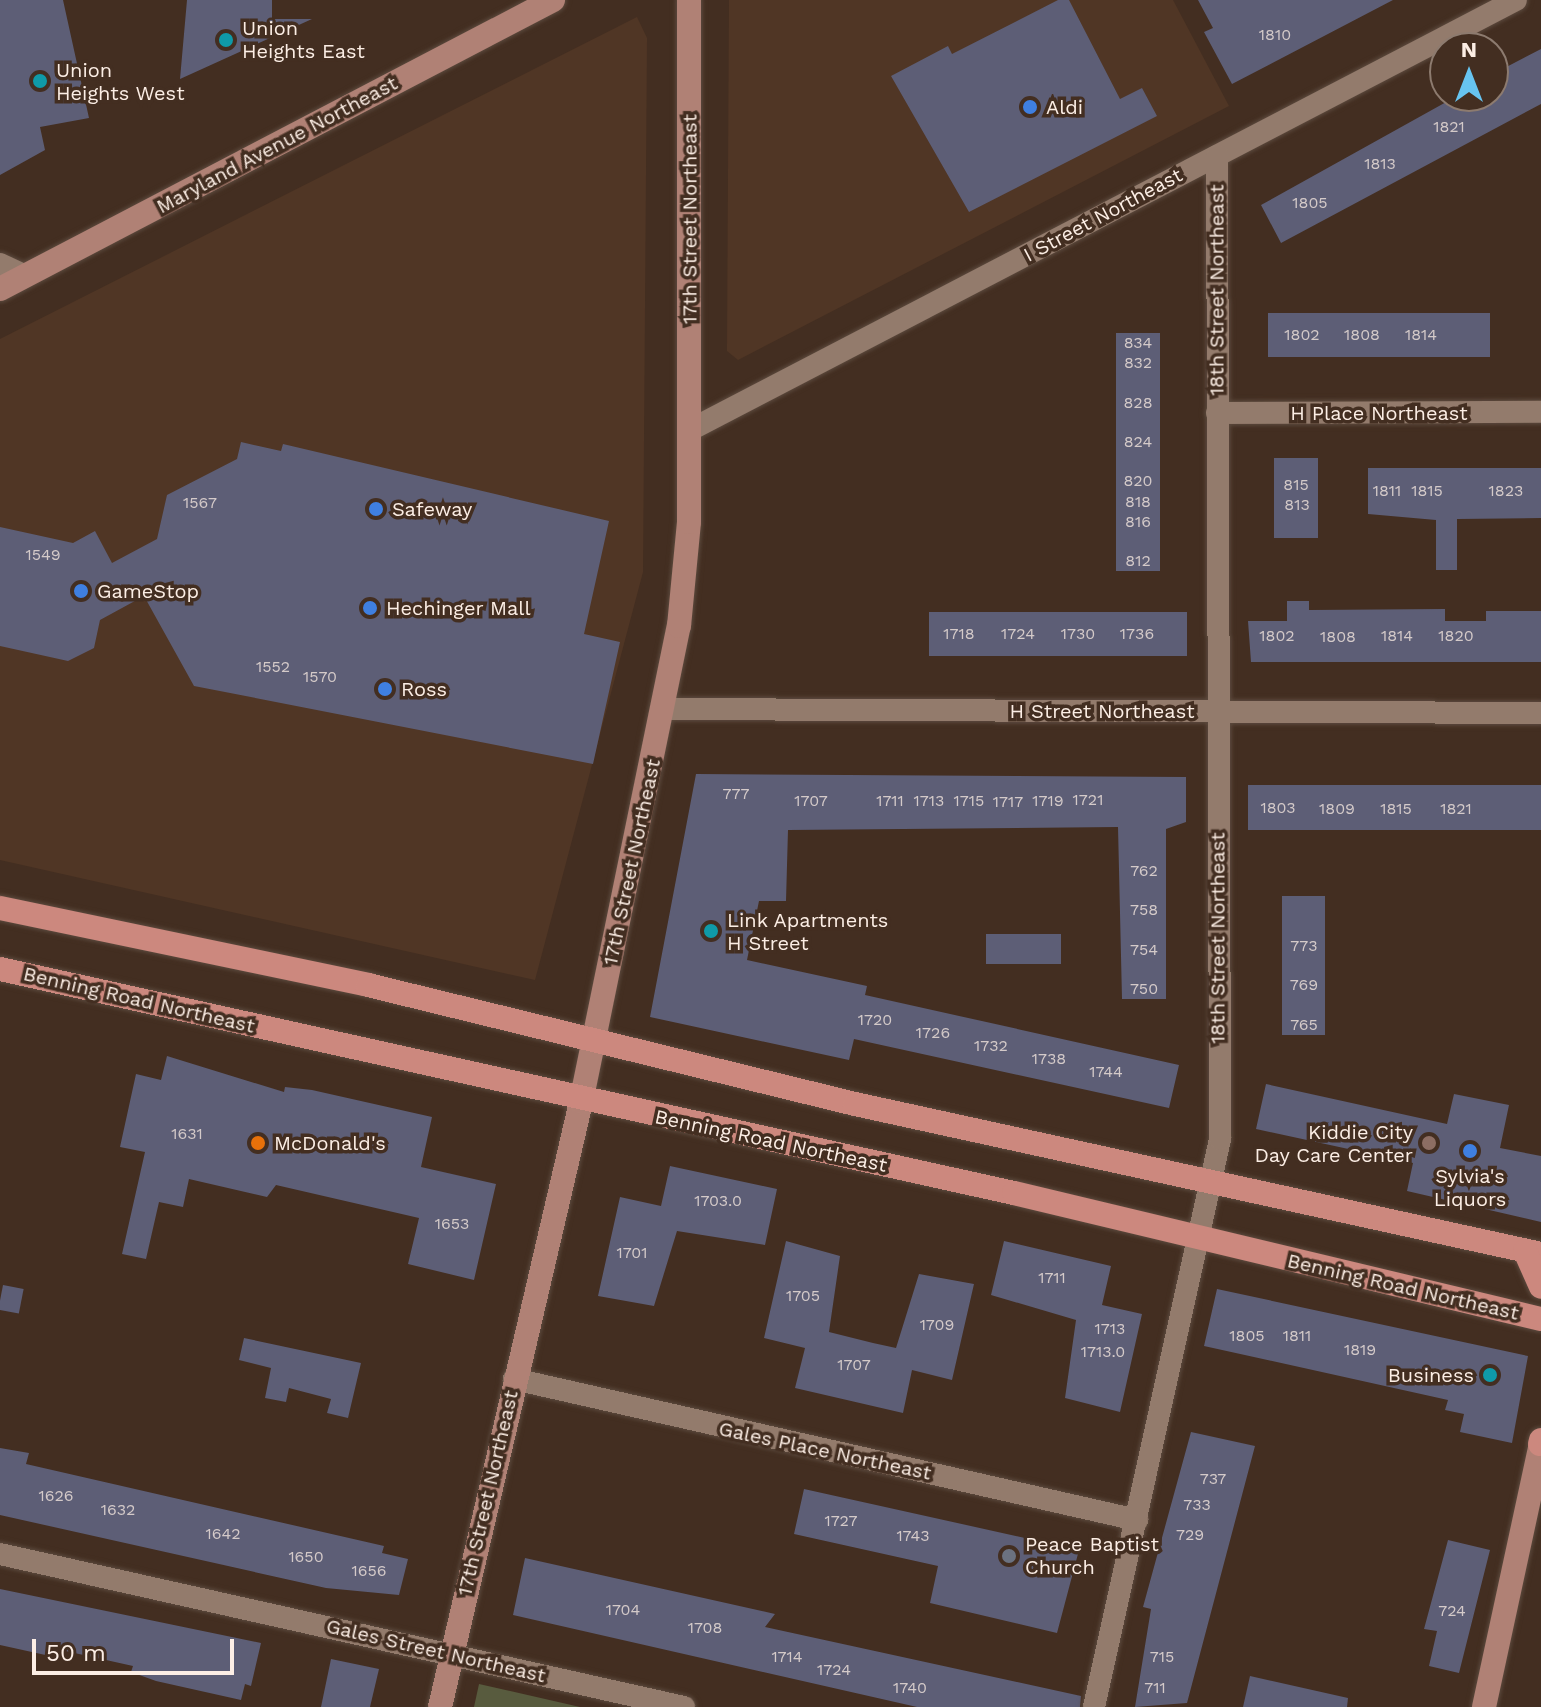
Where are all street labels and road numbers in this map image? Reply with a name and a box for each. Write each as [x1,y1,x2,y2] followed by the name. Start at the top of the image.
[152,71,402,219] street label: Maryland Avenue Northeast
[678,114,702,324] street label: 17th Street Northeast
[1019,163,1187,267] street label: I Street Northeast
[1205,184,1229,396] street label: 18th Street Northeast
[1290,401,1468,425] street label: H Place Northeast
[1009,699,1195,723] street label: H Street Northeast
[598,757,666,967] street label: 17th Street Northeast
[1206,832,1230,1044] street label: 18th Street Northeast
[21,962,257,1038] street label: Benning Road Northeast
[653,1105,889,1177] street label: Benning Road Northeast
[1285,1249,1521,1325] street label: Benning Road Northeast
[453,1388,523,1598] street label: 17th Street Northeast
[717,1417,933,1485] street label: Gales Place Northeast
[324,1614,548,1688] street label: Gales Street Northeast

